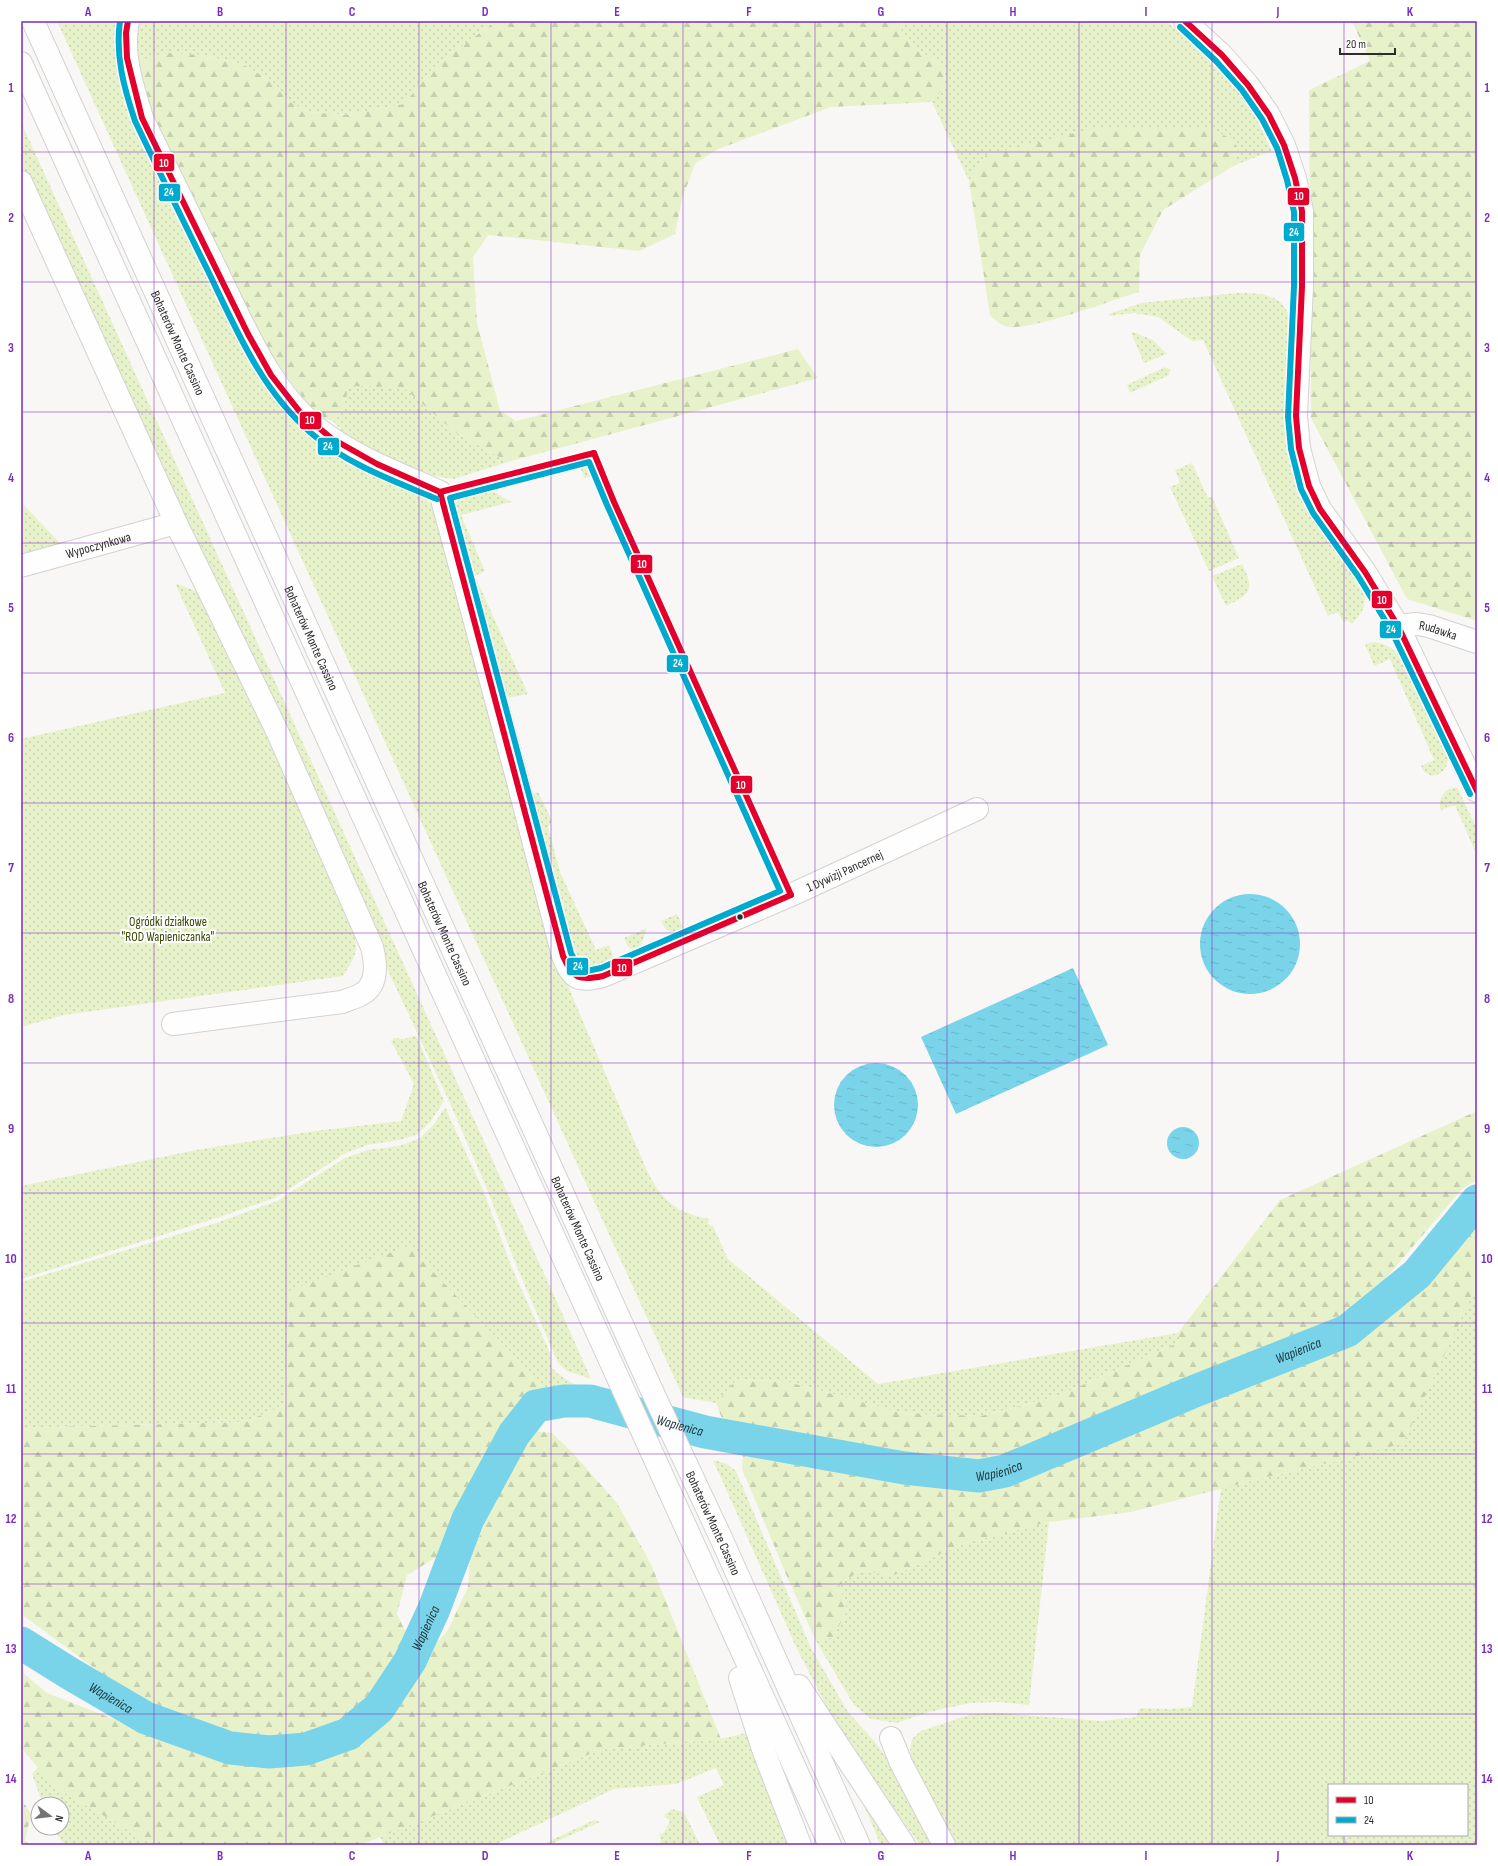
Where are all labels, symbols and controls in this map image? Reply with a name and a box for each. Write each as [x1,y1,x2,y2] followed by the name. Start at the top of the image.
[84,4,92,20] text: A
[217,4,223,20] text: B
[349,4,356,20] text: C
[482,4,489,20] text: D
[614,4,620,20] text: E
[746,4,752,20] text: F
[878,4,885,20] text: G
[1010,4,1017,20] text: H
[1145,4,1148,20] text: I
[1276,4,1280,20] text: J
[1407,4,1414,20] text: K
[1340,30,1395,56] scale bar
[1346,37,1366,52] text: 20 m
[8,80,14,96] text: 1
[1484,80,1490,96] text: 1
[153,153,175,172] line badge: 10
[159,157,169,170] text: 10
[158,183,181,202] line badge: 24
[164,186,174,199] text: 24
[1287,187,1310,206] line badge: 10
[1294,190,1304,203] text: 10
[8,210,14,226] text: 2
[1484,210,1490,226] text: 2
[1283,222,1305,242] line badge: 24
[1289,226,1299,239] text: 24
[147,288,208,398] street label: Bohaterów Monte Cassino
[8,340,14,356] text: 3
[1484,340,1490,356] text: 3
[299,411,322,430] line badge: 10
[305,414,315,427] text: 10
[317,437,340,456] line badge: 24
[323,440,333,453] text: 24
[8,470,14,486] text: 4
[1484,470,1490,486] text: 4
[64,529,133,562] street label: Wypoczynkowa
[630,554,653,574] line badge: 10
[637,558,647,571] text: 10
[280,584,341,693] street label: Bohaterów Monte Cassino
[1371,590,1393,609] line badge: 10
[1377,594,1387,607] text: 10
[8,600,14,616] text: 5
[1484,600,1490,616] text: 5
[1418,617,1459,644] street label: Rudawka
[1379,620,1402,639] line badge: 24
[1386,623,1396,636] text: 24
[666,654,689,673] line badge: 24
[673,657,683,670] text: 24
[8,730,14,746] text: 6
[1484,730,1490,746] text: 6
[730,775,753,794] line badge: 10
[736,779,746,792] text: 10
[804,847,886,896] street label: 1 Dywizji Pancernej
[8,860,14,876] text: 7
[1484,860,1490,876] text: 7
[414,879,475,988] street label: Bohaterów Monte Cassino
[735,912,745,922] unlabelled marker
[122,914,215,945] park label: Ogródki działkowe "ROD Wapieniczanka"
[566,957,589,976] line badge: 24
[611,958,633,977] line badge: 10
[573,960,583,973] text: 24
[617,962,627,975] text: 10
[8,991,14,1007] text: 8
[1484,991,1490,1007] text: 8
[8,1121,14,1137] text: 9
[1484,1121,1490,1137] text: 9
[547,1174,608,1284] street label: Bohaterów Monte Cassino
[5,1251,17,1267] text: 10
[1481,1251,1493,1267] text: 10
[1273,1334,1324,1367] water label: Wapienica
[6,1381,16,1397] text: 11
[1482,1381,1492,1397] text: 11
[655,1411,705,1440] water label: Wapienica
[974,1457,1025,1485] water label: Wapienica
[682,1469,744,1578] street label: Bohaterów Monte Cassino
[6,1511,17,1527] text: 12
[1482,1511,1493,1527] text: 12
[408,1603,444,1653] water label: Wapienica
[6,1641,17,1657] text: 13
[1482,1641,1493,1657] text: 13
[86,1678,136,1717] water label: Wapienica
[5,1771,17,1787] text: 14
[1481,1771,1493,1787] text: 14
[1328,1784,1468,1836] legend
[1364,1793,1374,1808] text: 10
[30,1796,70,1836] north arrow
[1364,1813,1374,1828] text: 24
[52,1814,66,1823] text: N
[84,1848,92,1864] text: A
[217,1848,223,1864] text: B
[349,1848,356,1864] text: C
[482,1848,489,1864] text: D
[614,1848,620,1864] text: E
[746,1848,752,1864] text: F
[878,1848,885,1864] text: G
[1010,1848,1017,1864] text: H
[1145,1848,1148,1864] text: I
[1276,1848,1280,1864] text: J
[1407,1848,1414,1864] text: K

